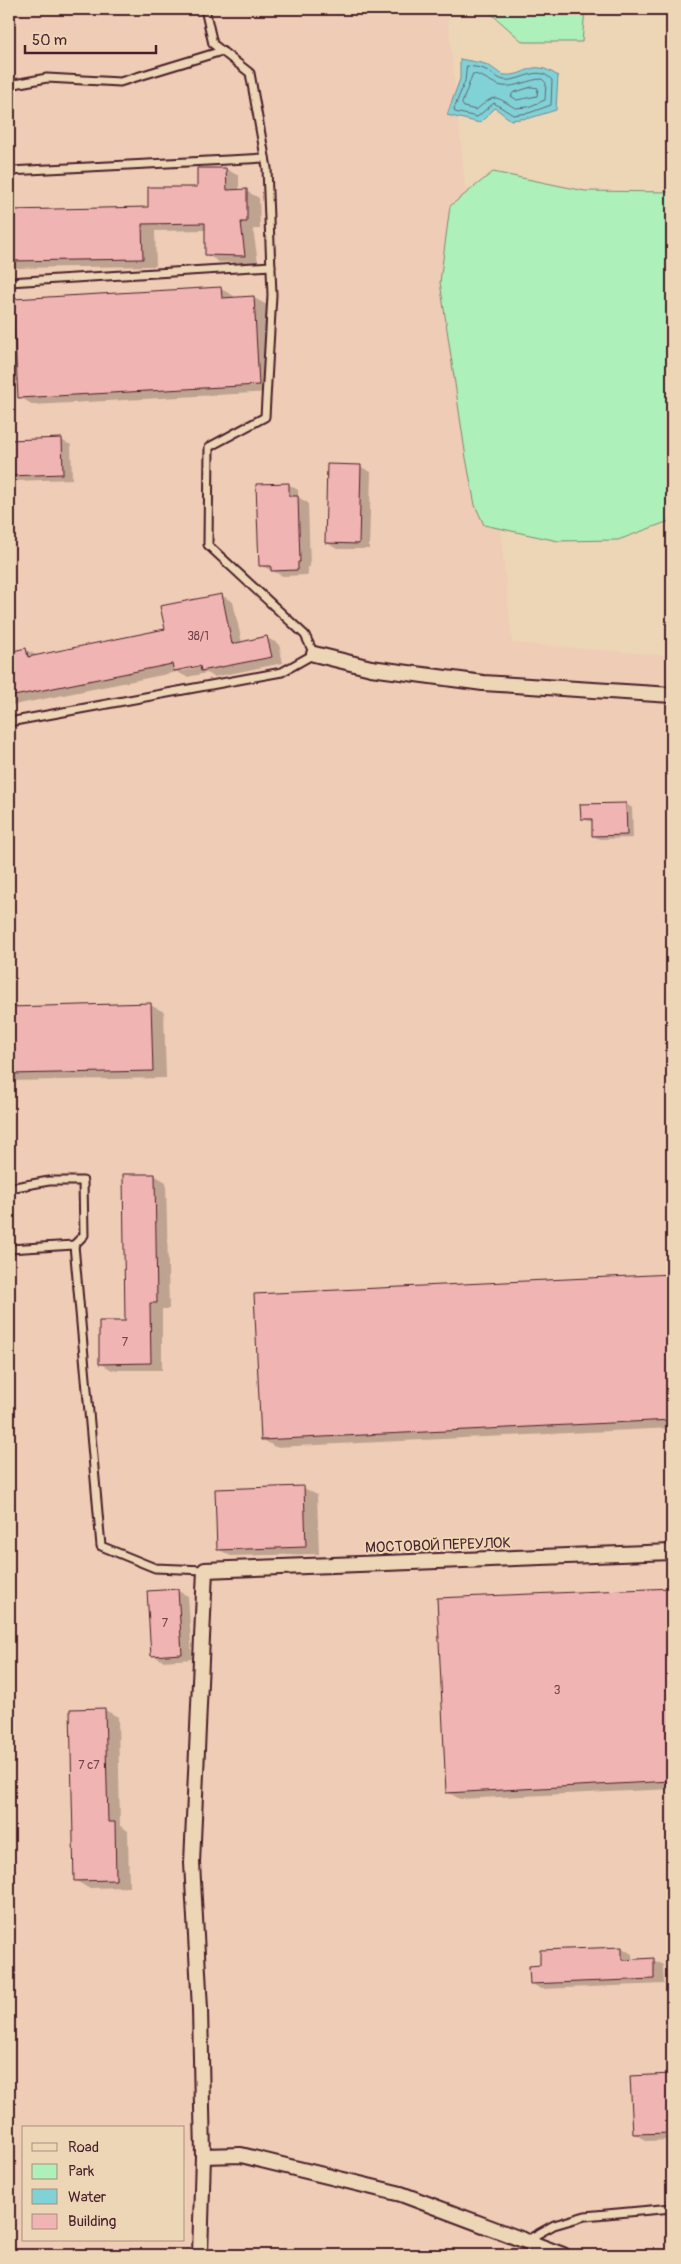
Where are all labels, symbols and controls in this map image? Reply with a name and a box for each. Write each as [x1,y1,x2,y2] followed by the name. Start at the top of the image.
[25,22,156,54] scale bar
[32,31,67,50] text: 50 m
[187,629,209,644] house number: 38/1
[122,1335,129,1350] house number: 7
[365,1533,511,1558] street label: МОСТОВОЙ ПЕРЕУЛОК
[162,1616,169,1631] house number: 7
[554,1683,561,1698] house number: 3
[78,1758,100,1773] house number: 7 с7
[22,2126,185,2242] legend
[68,2138,99,2157] text: Road
[68,2162,95,2181] text: Park
[68,2188,107,2207] text: Water
[68,2212,116,2231] text: Building

